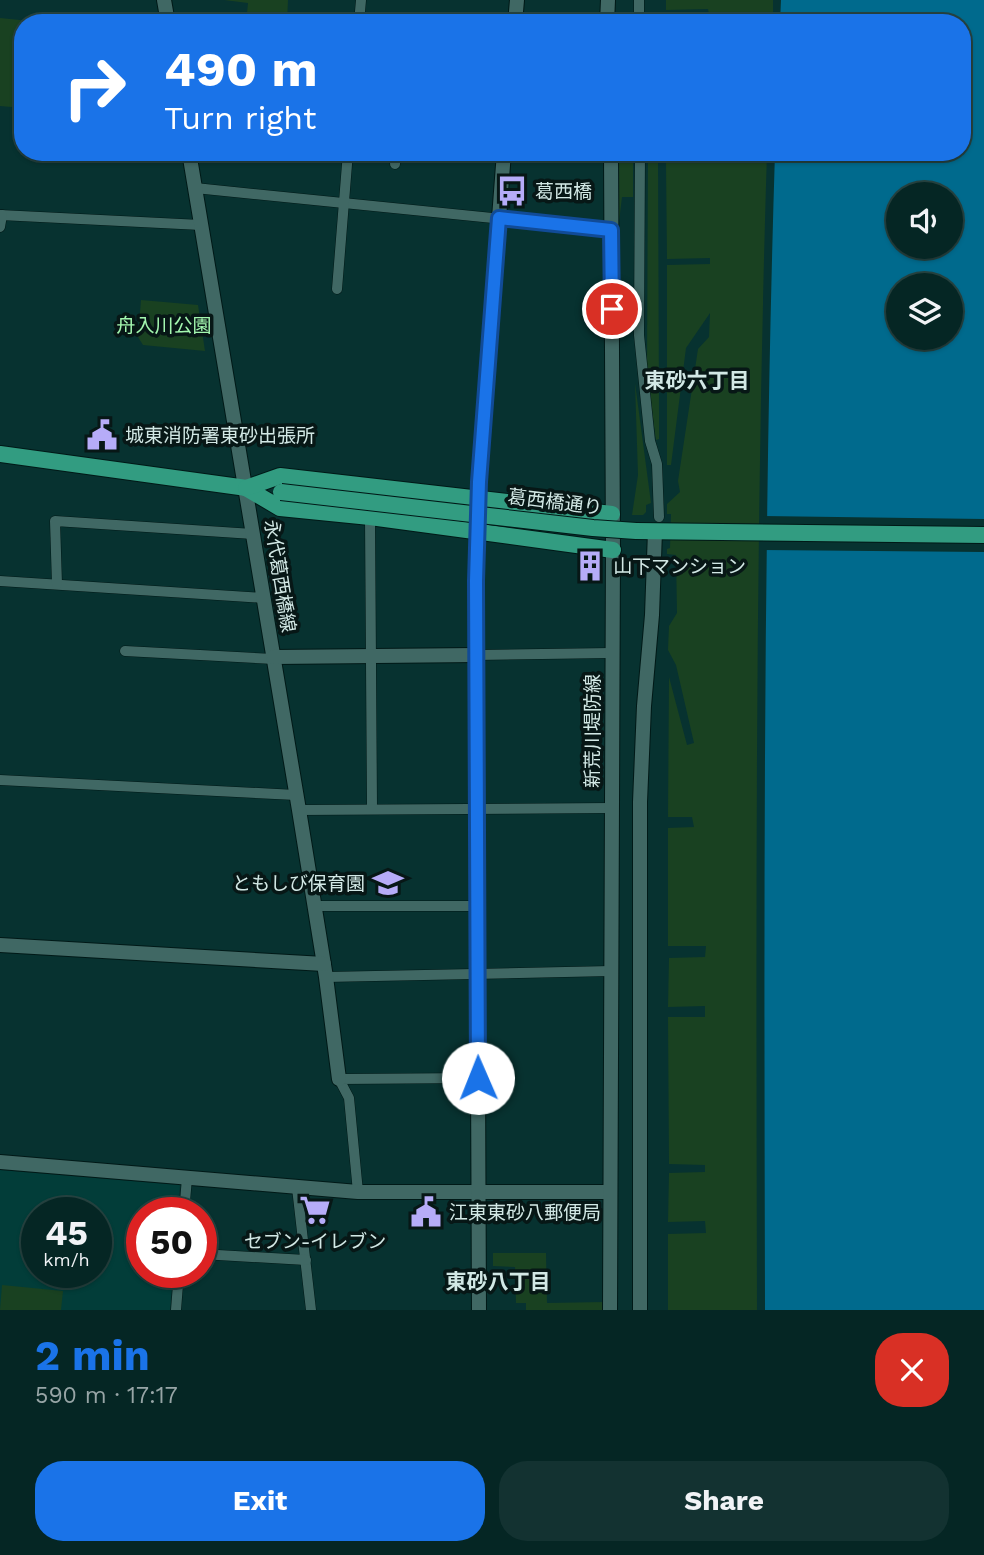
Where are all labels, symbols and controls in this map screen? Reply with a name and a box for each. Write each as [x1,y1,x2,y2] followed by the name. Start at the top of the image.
[164,40,318,98] text: 490 m
[49,42,140,133] icon: right
[164,99,316,137] text: Turn right
[495,174,529,208] bus stop icon: 葛西橋
[535,180,592,203] place label: 葛西橋
[886,182,963,350] map controls
[886,182,963,259] button: sound
[886,273,963,350] button: layers
[582,279,642,339] pin
[593,290,631,328] icon: arrive
[116,314,212,337] park label: 舟入川公園
[645,368,750,393] district label: 東砂六丁目
[85,418,119,452] public building icon: 城東消防署東砂出張所
[125,424,315,447] place label: 城東消防署東砂出張所
[506,485,604,519] street label: 葛西橋通り
[260,518,300,634] street label: 永代葛西橋線
[573,549,607,583] building icon: 山下マンション
[613,555,746,578] place label: 山下マンション
[581,674,604,788] street label: 新荒川堤防線
[371,866,405,900] school or university icon: ともしび保育園
[232,872,365,895] place label: ともしび保育園
[441,1041,515,1115] position arrow
[298,1193,332,1227] supermarket icon: セブン-イレブン
[409,1195,443,1229] public building icon: 江東東砂八郵便局
[126,1197,217,1288] speed limit sign: 50
[449,1201,601,1224] place label: 江東東砂八郵便局
[45,1212,88,1254] text: 45
[244,1230,386,1253] place label: セブン-イレブン
[43,1249,90,1270] text: km/h
[446,1269,551,1294] district label: 東砂八丁目
[35,1331,150,1380] text: 2 min
[875,1333,949,1407] button: close
[35,1382,178,1409] text: 590 m · 17:17
[35,1461,485,1541] button: Exit
[499,1461,949,1541] button: Share

